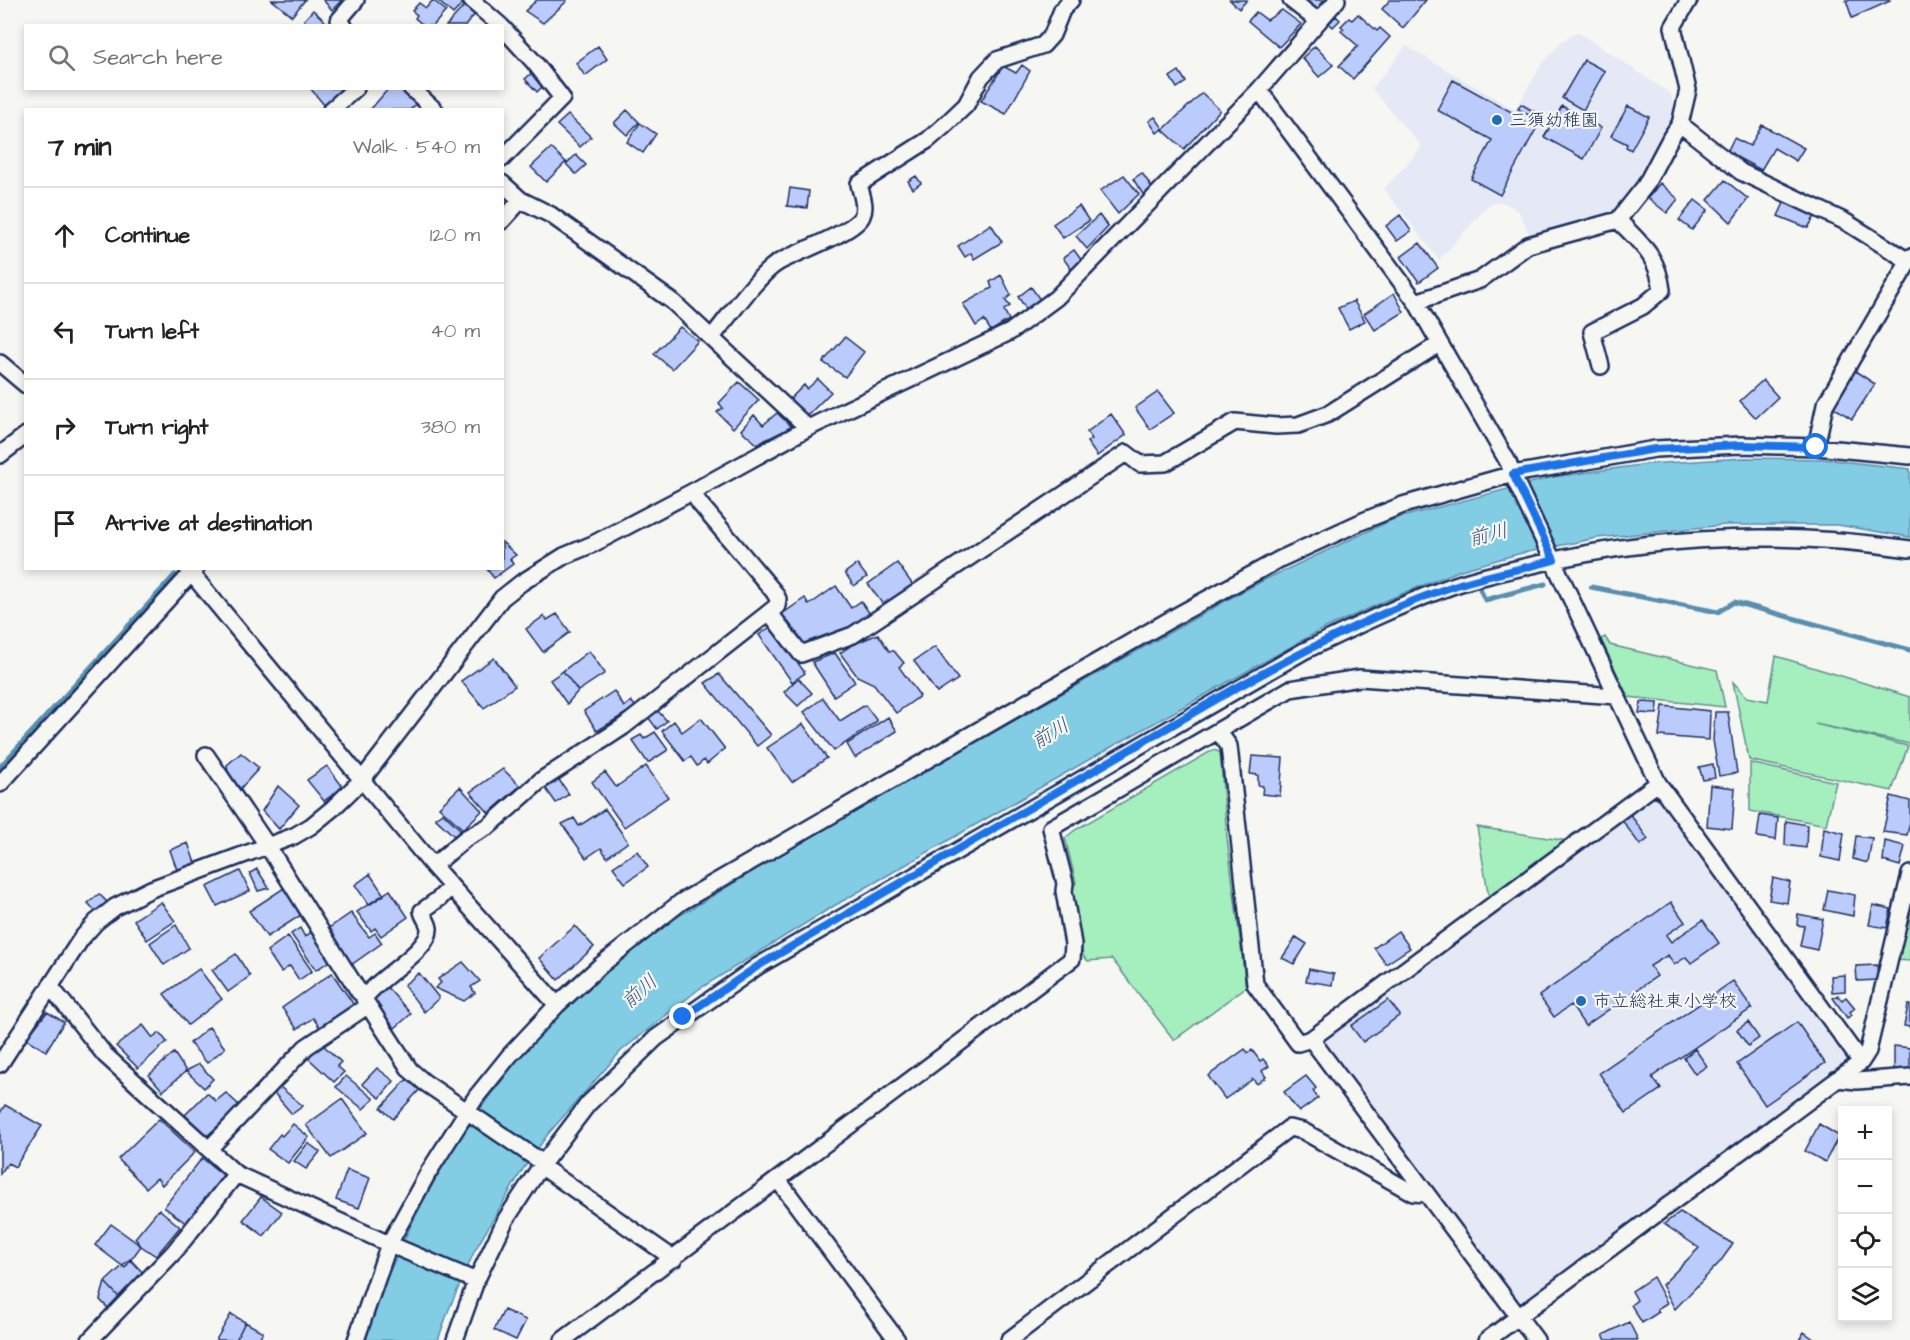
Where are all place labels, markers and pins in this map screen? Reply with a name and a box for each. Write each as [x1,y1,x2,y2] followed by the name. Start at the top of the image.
[1509,108,1599,133] place label: 三須幼稚園
[1490,113,1504,127] marker: 三須幼稚園
[1593,989,1737,1014] place label: 市立総社東小学校
[1574,994,1588,1008] marker: 市立総社東小学校

